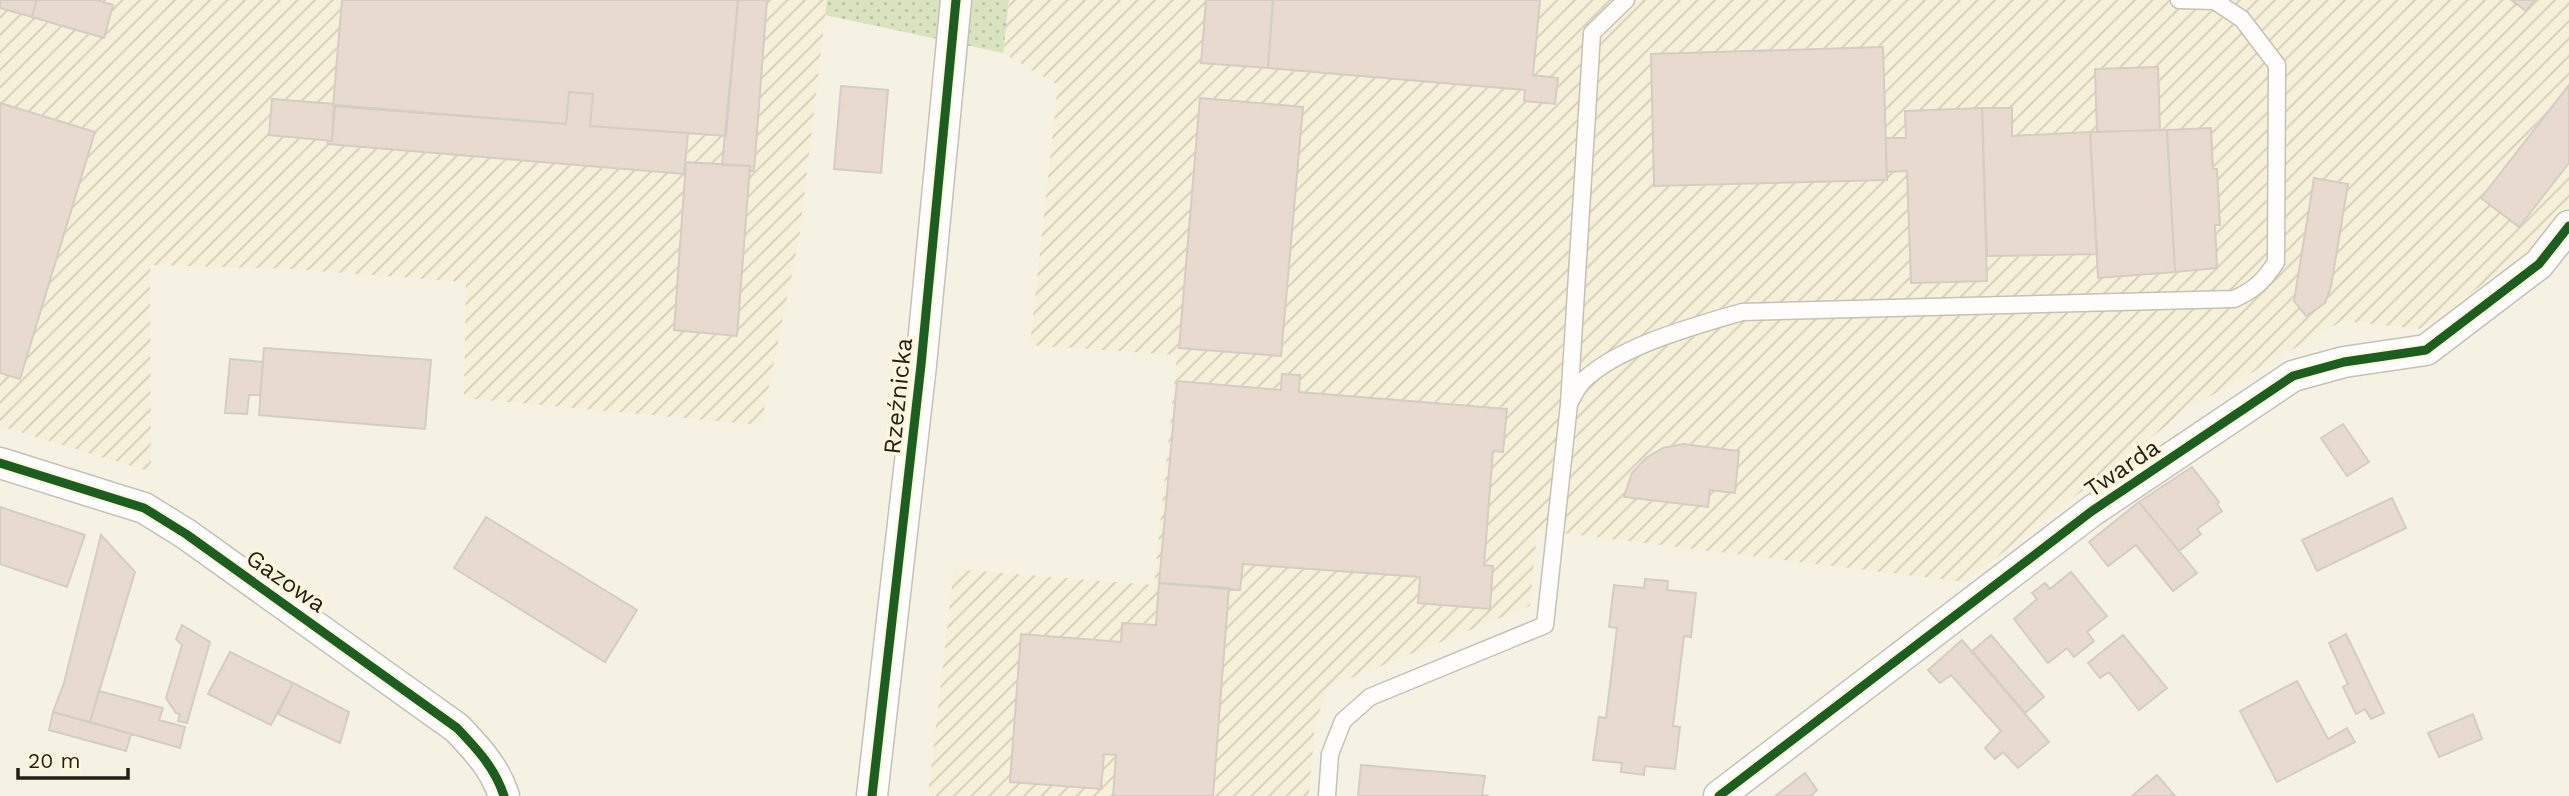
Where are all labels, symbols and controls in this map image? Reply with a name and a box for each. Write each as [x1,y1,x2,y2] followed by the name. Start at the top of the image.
[878,336,918,456] street label: Rzeźnicka
[2079,433,2165,503] street label: Twarda
[241,543,331,619] street label: Gazowa
[18,736,128,780] scale bar
[28,748,80,773] text: 20 m

